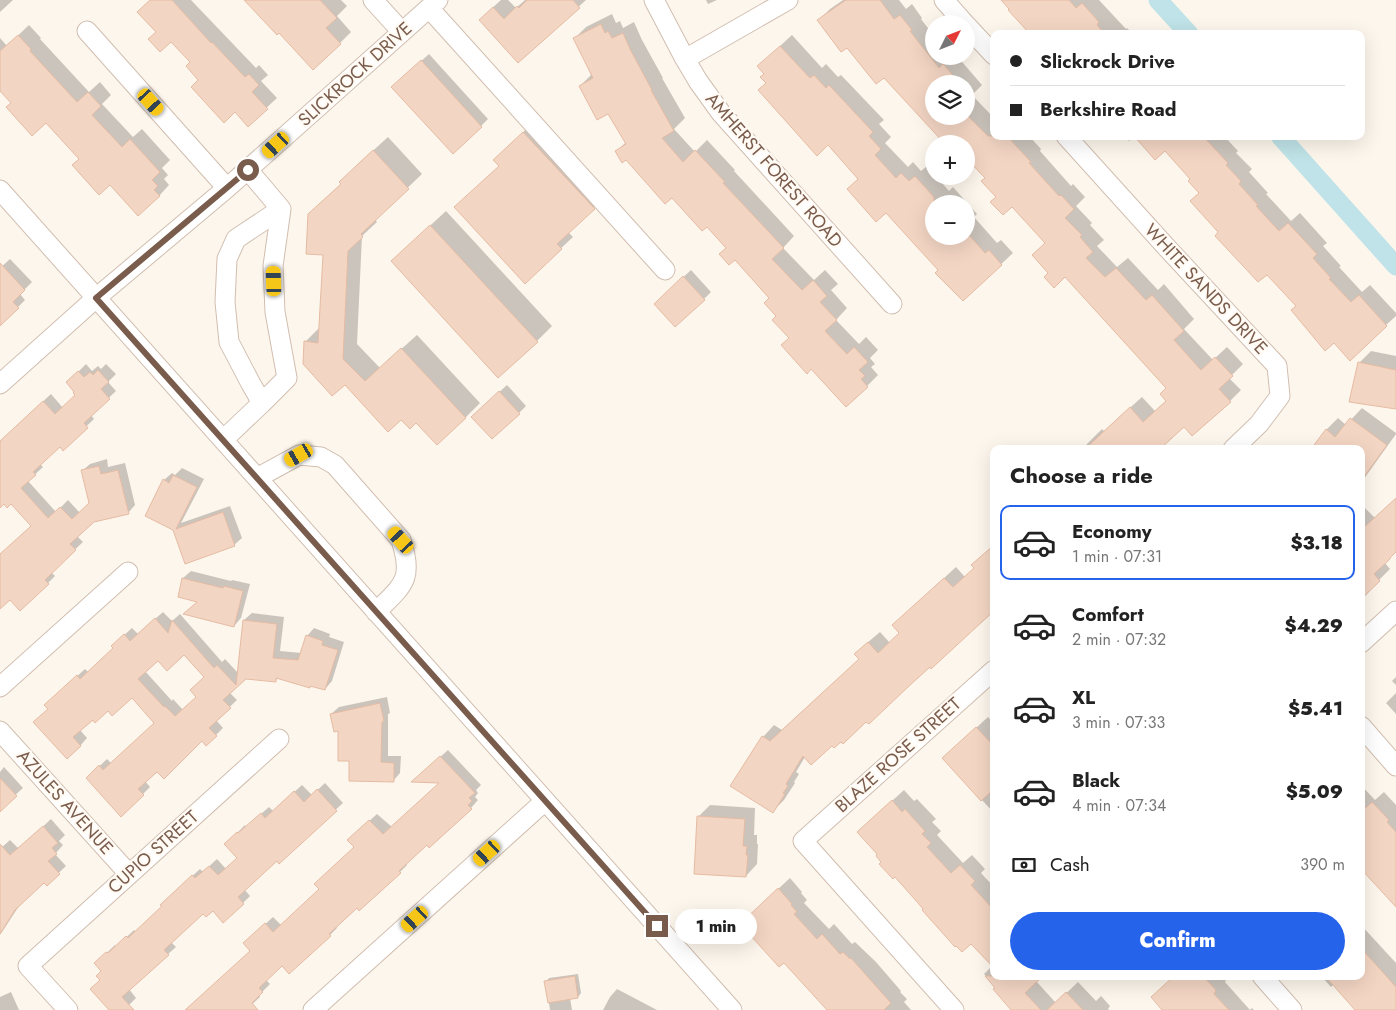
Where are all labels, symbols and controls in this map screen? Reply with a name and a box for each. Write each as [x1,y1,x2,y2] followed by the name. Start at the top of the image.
[925,15,975,65] north arrow
[925,15,975,245] map controls
[292,16,418,132] street label: SLICKROCK DRIVE
[1040,48,1175,75] text: Slickrock Drive
[925,75,975,125] button: layers
[135,86,166,118] car
[699,87,849,253] street label: AMHERST FOREST ROAD
[1040,96,1177,123] text: Berkshire Road
[259,129,292,161] car
[925,135,975,185] button: +
[237,159,259,181] route start
[925,195,975,245] button: −
[1138,218,1274,360] street label: WHITE SANDS DRIVE
[265,266,282,296] car
[282,441,315,469] car
[1010,459,1153,491] text: Choose a ride
[1072,518,1152,545] text: Economy
[1012,520,1057,565] icon: car
[385,524,416,556] car
[1290,529,1343,556] text: $3.18
[1072,545,1162,568] text: 1 min · 07:31
[1072,601,1144,628] text: Comfort
[1012,603,1057,648] icon: car
[1285,612,1343,639] text: $4.29
[1072,628,1166,651] text: 2 min · 07:32
[1072,684,1095,711] text: XL
[1012,686,1057,731] icon: car
[829,691,967,819] street label: BLAZE ROSE STREET
[1288,695,1343,722] text: $5.41
[1072,711,1165,734] text: 3 min · 07:33
[11,744,119,860] street label: AZULES AVENUE
[1072,767,1120,794] text: Black
[1012,769,1057,814] icon: car
[1286,778,1343,805] text: $5.09
[1072,794,1166,817] text: 4 min · 07:34
[102,804,205,900] street label: CUPIO STREET
[470,837,503,869] car
[1010,851,1038,879] icon: cash
[1050,851,1090,878] text: Cash
[1300,853,1345,876] text: 390 m
[398,903,431,935] car
[674,908,757,944] callout: 1 min
[1010,912,1345,970] button: Confirm
[646,915,668,937] route end
[696,915,736,938] text: 1 min

